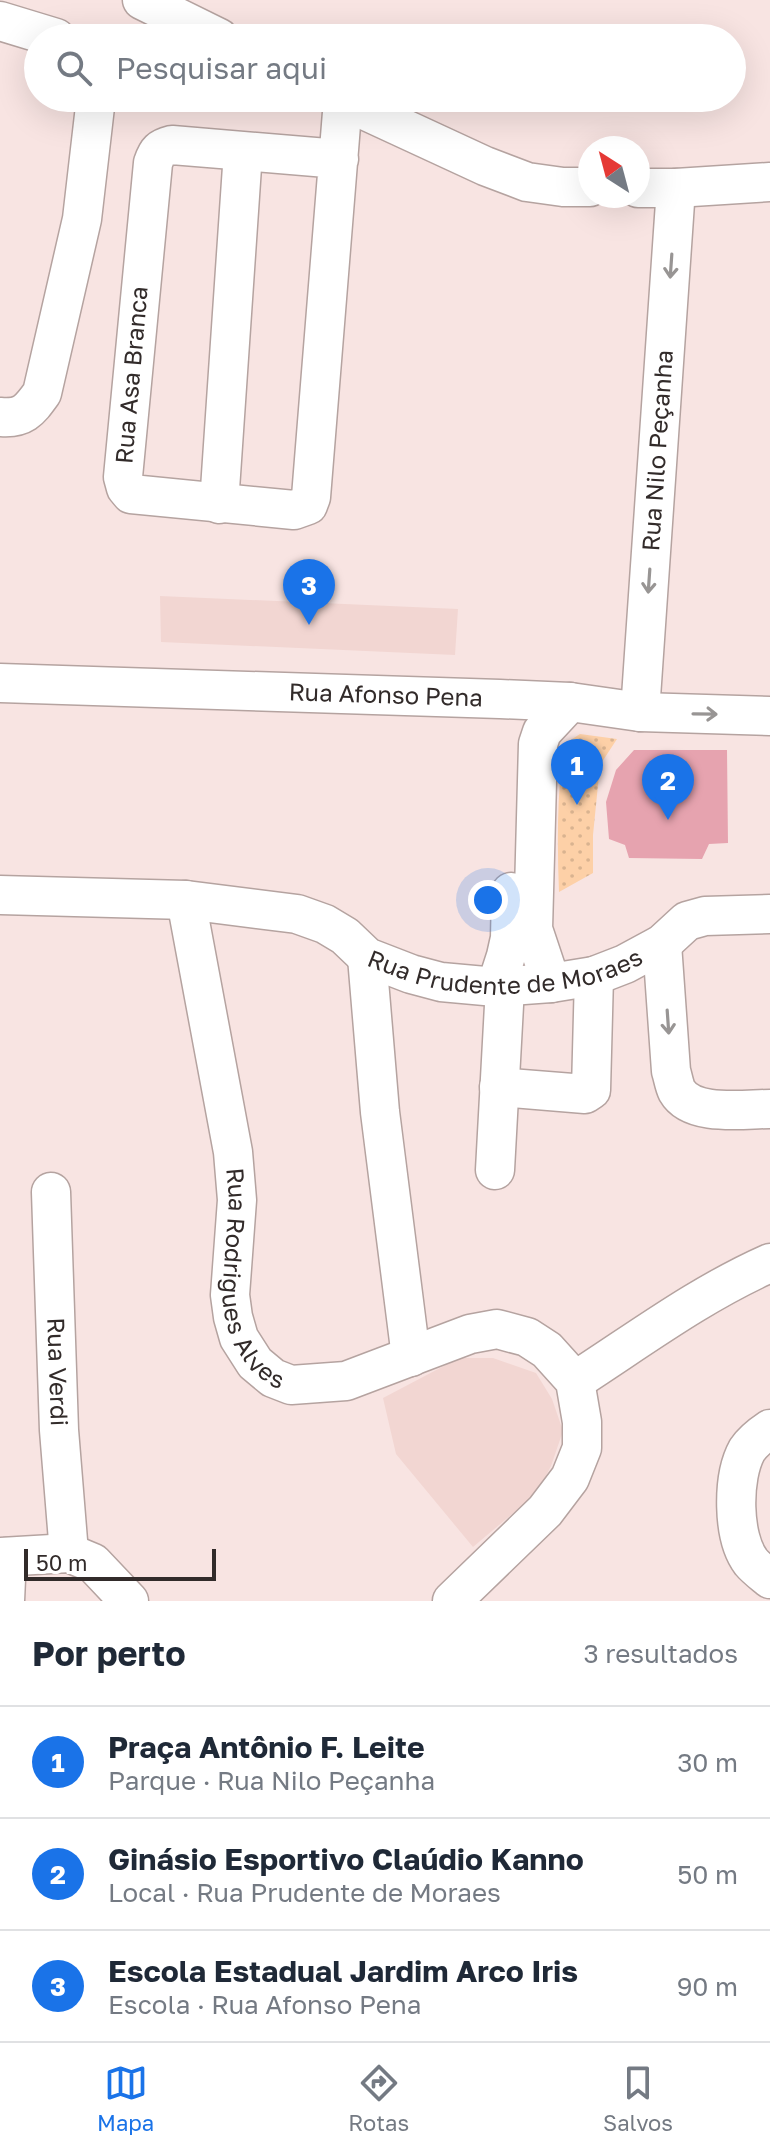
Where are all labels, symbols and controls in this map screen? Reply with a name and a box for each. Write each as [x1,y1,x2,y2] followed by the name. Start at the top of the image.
[24,24,746,112] search box
[52,46,96,90] icon: search
[116,50,327,86] text: Pesquisar aqui
[578,136,650,208] north arrow
[663,252,678,279] one-way arrow
[108,285,153,465] street label: Rua Asa Branca
[635,349,678,552] street label: Rua Nilo Peçanha
[283,559,335,625] pin: 3
[641,568,656,594] one-way arrow
[288,676,483,711] street label: Rua Afonso Pena
[691,706,718,722] one-way arrow
[551,739,603,805] pin: 1
[642,754,694,820] pin: 2
[468,880,508,920] your location
[364,936,646,964] street label: Rua Prudente de Moraes
[364,941,647,1000] text: Rua Prudente de Moraes
[661,1008,676,1035] one-way arrow
[217,1167,289,1394] street label: Rua Rodrigues Alves
[42,1317,75,1427] street label: Rua Verdi
[24,1545,216,1581] scale bar
[36,1549,87,1576] text: 50 m
[32,1633,186,1673] text: Por perto
[584,1638,738,1669] text: 3 resultados
[108,1729,425,1765] text: Praça Antônio F. Leite
[51,1747,65,1778] text: 1
[677,1747,738,1778] text: 30 m
[108,1765,435,1796] text: Parque · Rua Nilo Peçanha
[108,1841,584,1877] text: Ginásio Esportivo Claúdio Kanno
[50,1859,66,1890] text: 2
[677,1859,738,1890] text: 50 m
[108,1877,501,1908] text: Local · Rua Prudente de Moraes
[108,1953,578,1989] text: Escola Estadual Jardim Arco Iris
[50,1971,66,2002] text: 3
[677,1971,738,2002] text: 90 m
[108,1989,421,2020] text: Escola · Rua Afonso Pena
[97,2061,154,2136] tab: Mapa
[348,2061,409,2136] tab: Rotas
[603,2061,673,2136] tab: Salvos

